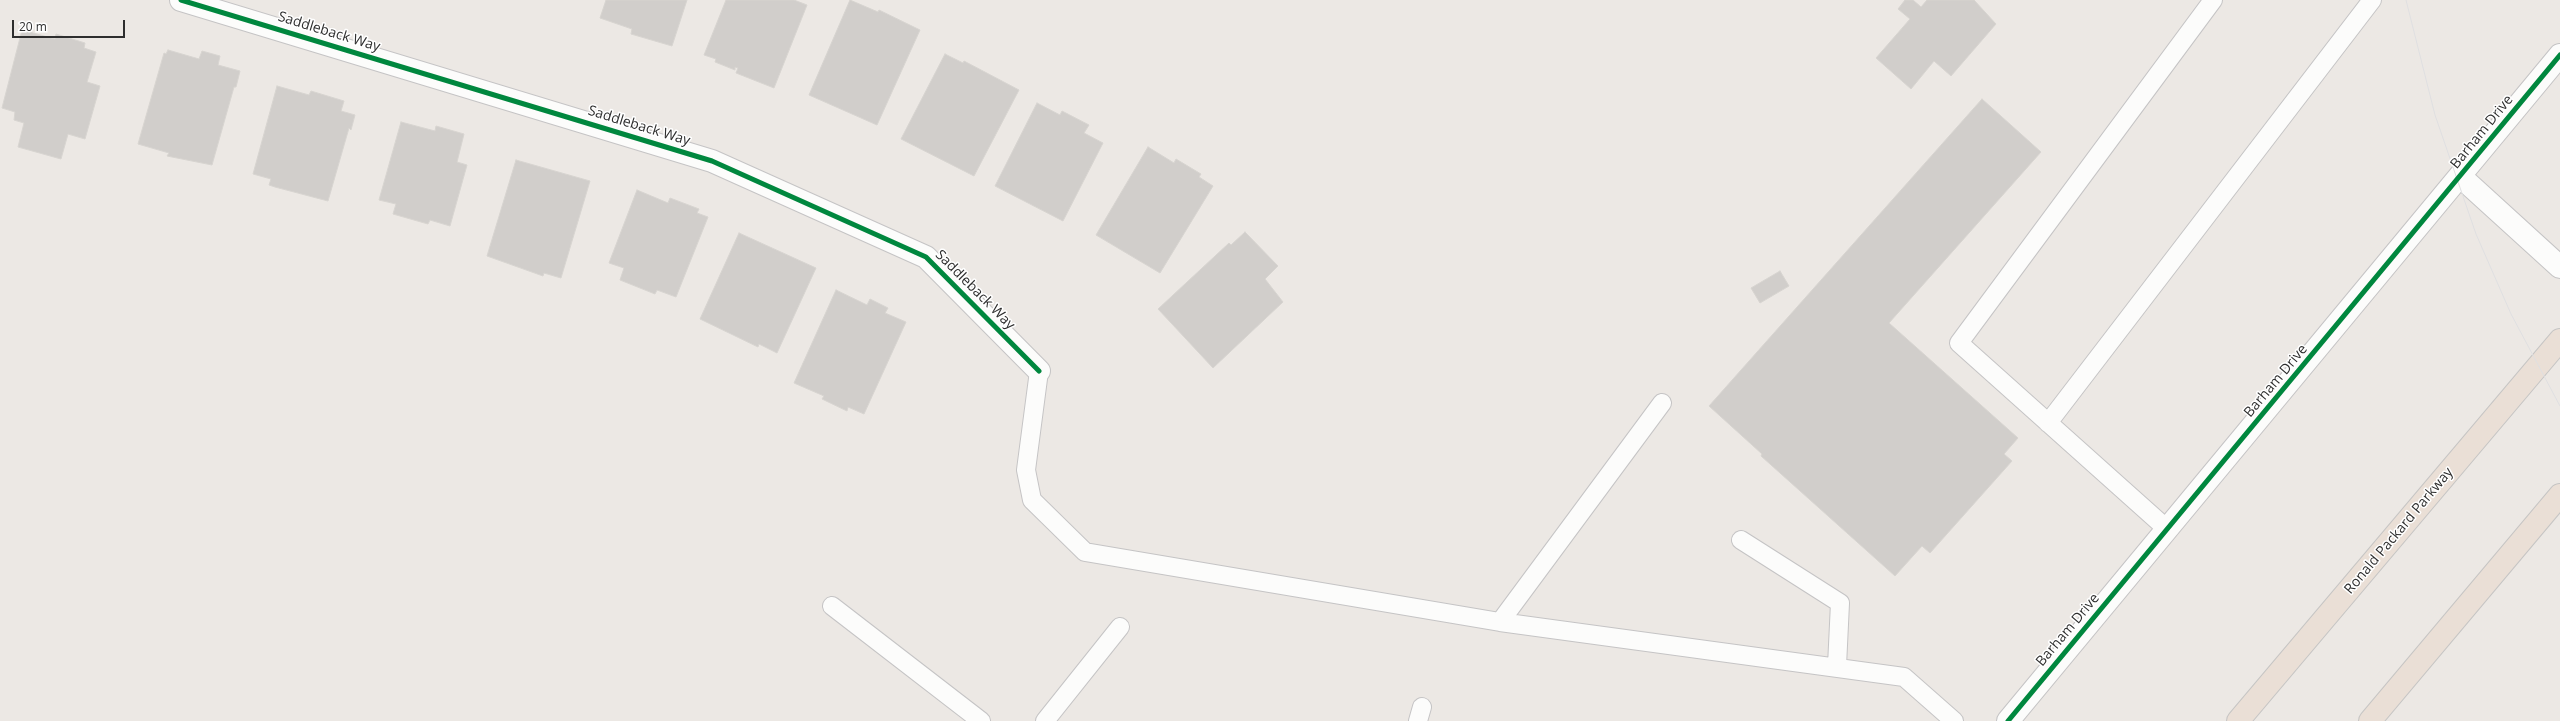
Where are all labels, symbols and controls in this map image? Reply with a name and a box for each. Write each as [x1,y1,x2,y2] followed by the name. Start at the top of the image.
[276,9,382,55] street label: Saddleback Way
[14,12,127,38] scale bar
[19,18,47,35] text: 20 m
[2447,92,2517,172] street label: Barham Drive
[586,103,692,149] street label: Saddleback Way
[932,247,1018,333] street label: Saddleback Way
[2241,341,2311,421] street label: Barham Drive
[2341,464,2457,598] street label: Ronald Packard Parkway
[2033,590,2103,670] street label: Barham Drive

